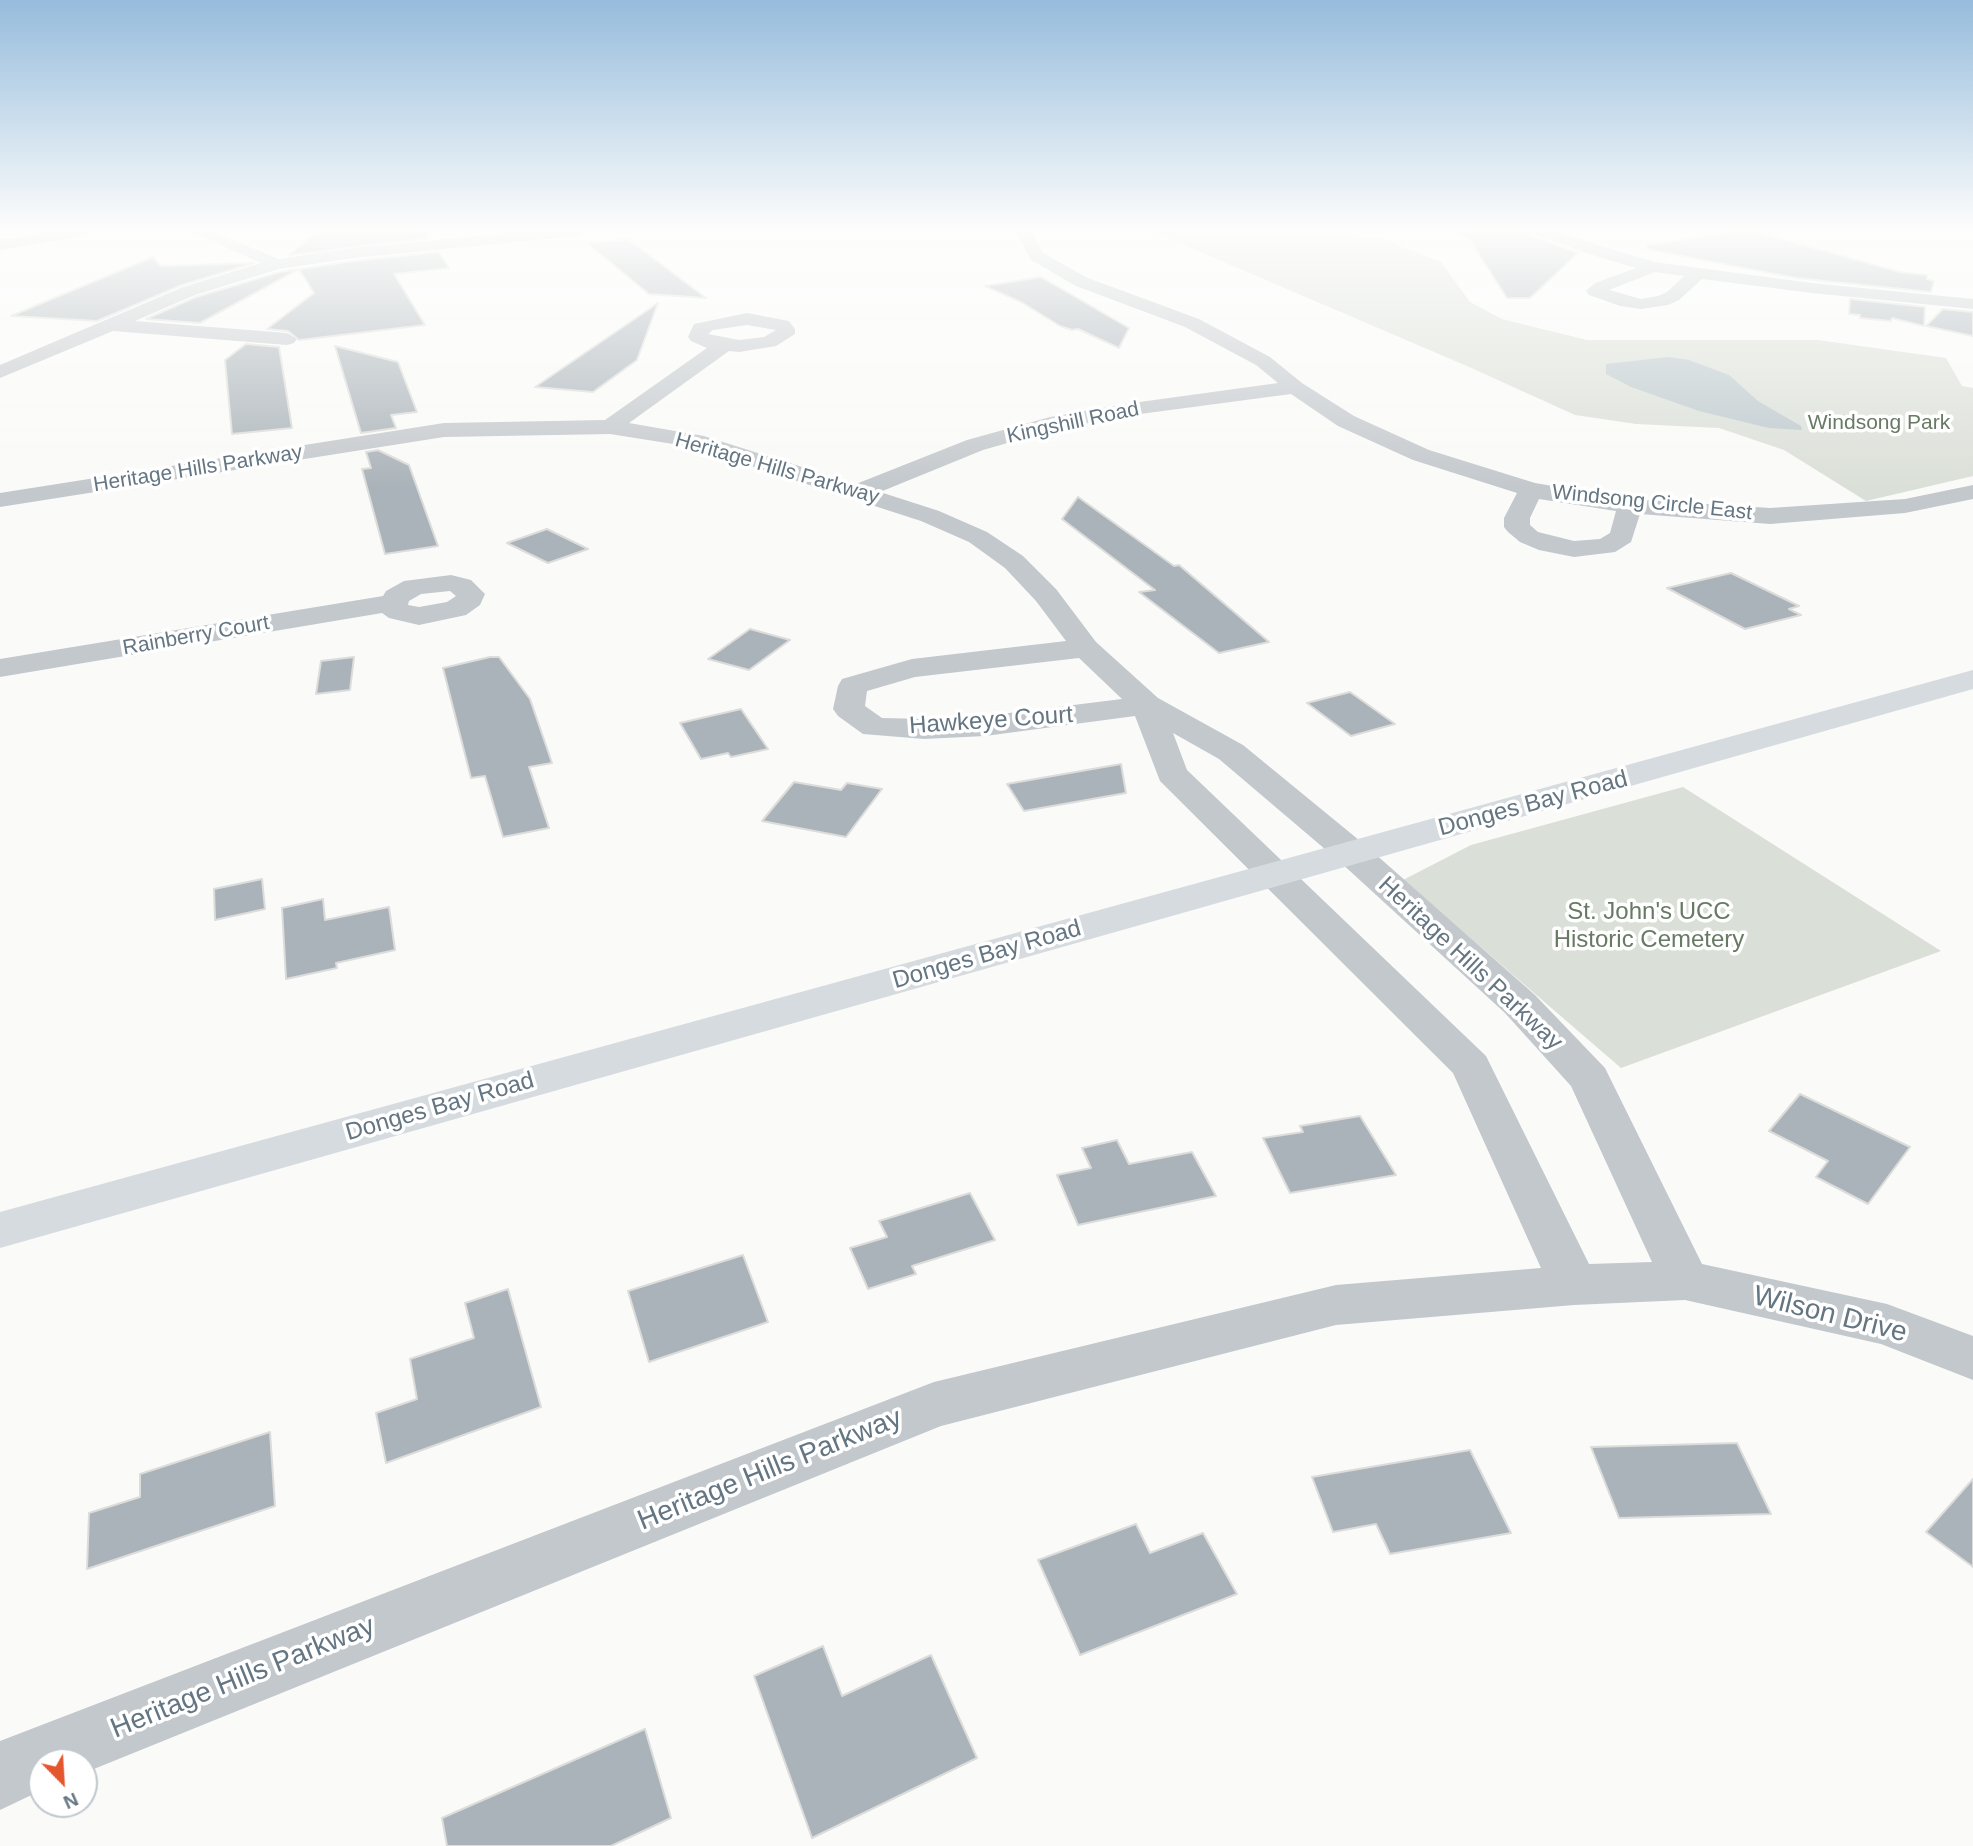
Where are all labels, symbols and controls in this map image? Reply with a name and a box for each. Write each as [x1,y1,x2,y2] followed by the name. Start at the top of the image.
[1005,397,1141,449] street label: Kingshill Road
[1808,410,1950,436] park label: Windsong Park
[672,428,882,510] street label: Heritage Hills Parkway
[92,440,304,498] street label: Heritage Hills Parkway
[1551,480,1753,526] street label: Windsong Circle East
[121,611,271,661] street label: Rainberry Court
[908,701,1074,741] street label: Hawkeye Court
[1435,765,1631,843] street label: Donges Bay Road
[1372,871,1568,1057] street label: Heritage Hills Parkway
[1554,898,1744,954] park label: St. John's UCC Historic Cemetery
[889,914,1085,996] street label: Donges Bay Road
[342,1066,538,1148] street label: Donges Bay Road
[1750,1280,1910,1350] street label: Wilson Drive
[633,1402,907,1538] street label: Heritage Hills Parkway
[106,1610,380,1746] street label: Heritage Hills Parkway
[28,1748,98,1818] north arrow
[60,1788,81,1813] text: N

